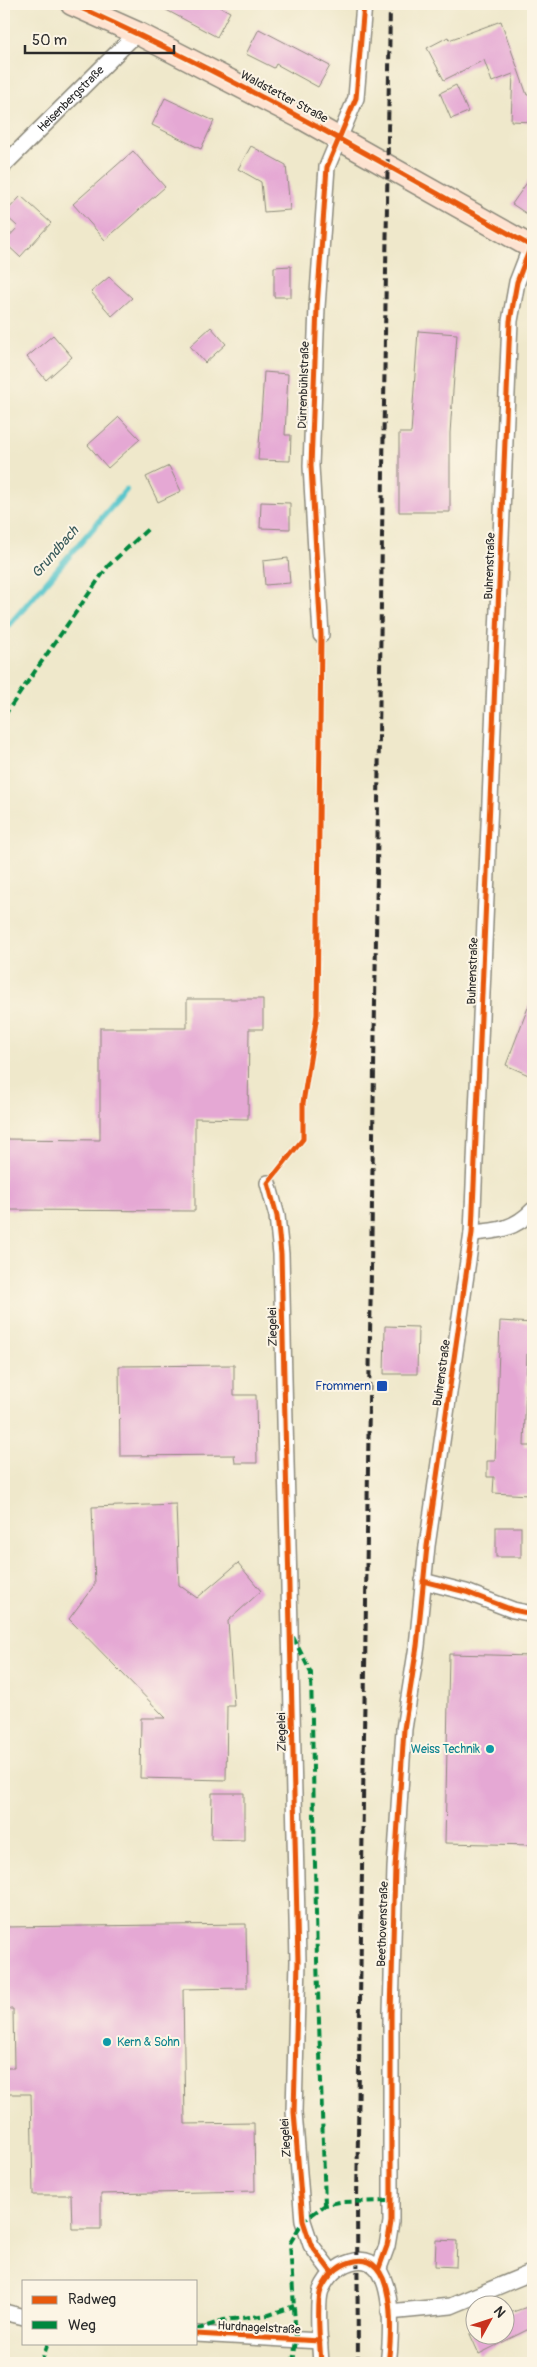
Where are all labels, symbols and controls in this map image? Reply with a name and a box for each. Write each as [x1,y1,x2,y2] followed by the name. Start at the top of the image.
[25,22,174,54] scale bar
[32,31,67,50] text: 50 m
[34,62,107,135] street label: Heisenbergstraße
[238,68,331,127] street label: Waldstetter Straße
[295,341,313,429] street label: Dürrenbühlstraße
[28,522,83,581] water label: Grundbach
[481,532,499,600] street label: Buhrenstraße
[464,937,482,1005] street label: Buhrenstraße
[265,1307,281,1347] street label: Ziegelei
[430,1339,454,1407] street label: Buhrenstraße
[315,1379,371,1394] place label: Frommern
[375,1379,389,1393] marker: Frommern
[274,1712,290,1752] street label: Ziegelei
[411,1742,480,1757] place label: Weiss Technik
[484,1743,496,1755] marker: Weiss Technik
[374,1881,392,1967] street label: Beethovenstraße
[117,2035,180,2050] place label: Kern & Sohn
[101,2036,113,2048] marker: Kern & Sohn
[277,2118,295,2158] street label: Ziegelei
[22,2280,198,2344] legend
[68,2290,116,2309] text: Radweg
[464,2294,514,2344] north arrow
[490,2303,509,2321] text: N
[68,2316,96,2335] text: Weg
[217,2318,301,2338] street label: Hurdnagelstraße

